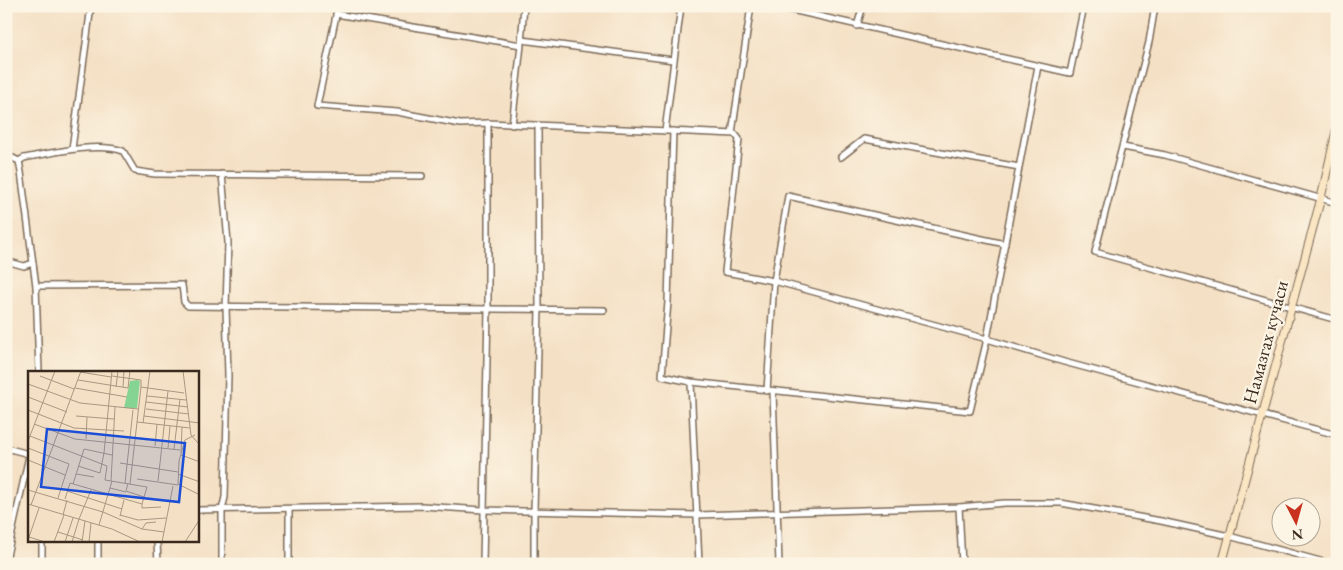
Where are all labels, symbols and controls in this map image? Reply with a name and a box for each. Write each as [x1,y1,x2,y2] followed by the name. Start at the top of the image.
[1237,278,1294,407] street label: Намазгах кучаси
[28,371,199,542] inset map
[1270,498,1320,548] north arrow
[1290,525,1304,545] text: N

